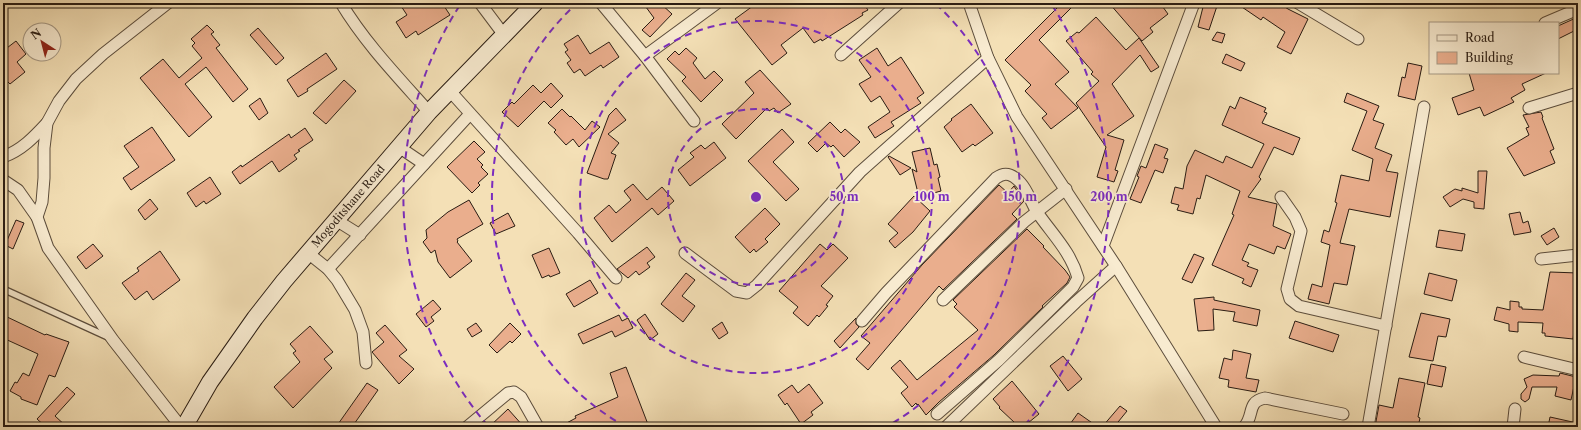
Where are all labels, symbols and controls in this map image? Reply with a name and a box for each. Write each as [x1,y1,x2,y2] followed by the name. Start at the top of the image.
[22,22,62,62] north arrow
[1429,22,1559,74] legend
[28,25,44,42] text: N
[1465,30,1495,45] text: Road
[1465,50,1513,65] text: Building
[308,162,388,250] street label: Mogoditshane Road
[829,189,859,204] text: 50 m
[914,189,950,204] text: 100 m
[1003,189,1037,204] text: 150 m
[1090,189,1128,204] text: 200 m
[749,190,763,204] centre of rings

